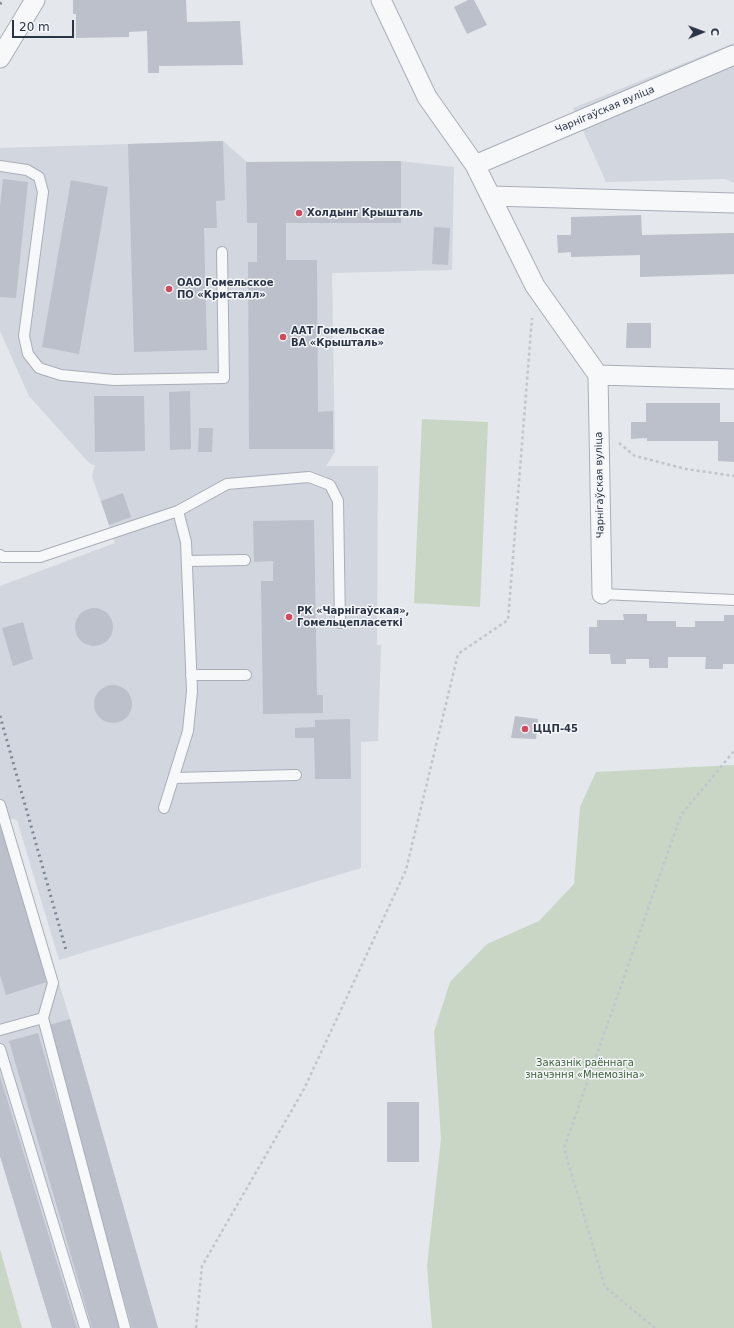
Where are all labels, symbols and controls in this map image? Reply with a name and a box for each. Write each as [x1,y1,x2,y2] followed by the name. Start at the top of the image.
[14,12,76,38] scale bar
[682,12,722,52] north arrow
[19,20,50,34] text: 20 m
[708,28,721,36] text: С
[554,84,656,136] street label: Чарнігаўская вуліца
[307,207,423,219] place label: Холдынг Крышталь
[294,208,304,218] marker: Холдынг Крышталь
[177,277,273,300] place label: ОАО Гомельское ПО «Кристалл»
[164,284,174,294] marker: ОАО Гомельское ПО «Кристалл»
[291,325,385,348] place label: ААТ Гомельскае ВА «Крышталь»
[278,332,288,342] marker: ААТ Гомельскае ВА «Крышталь»
[593,432,607,538] street label: Чарнігаўская вуліца
[297,605,409,628] place label: РК «Чарнігаўская», Гомельцепласеткі
[284,612,294,622] marker: РК «Чарнігаўская», Гомельцепласеткі
[533,723,578,735] place label: ЦЦП-45
[520,724,530,734] marker: ЦЦП-45
[525,1057,645,1080] park label: Заказнік раённага значэння «Мнемозіна»

